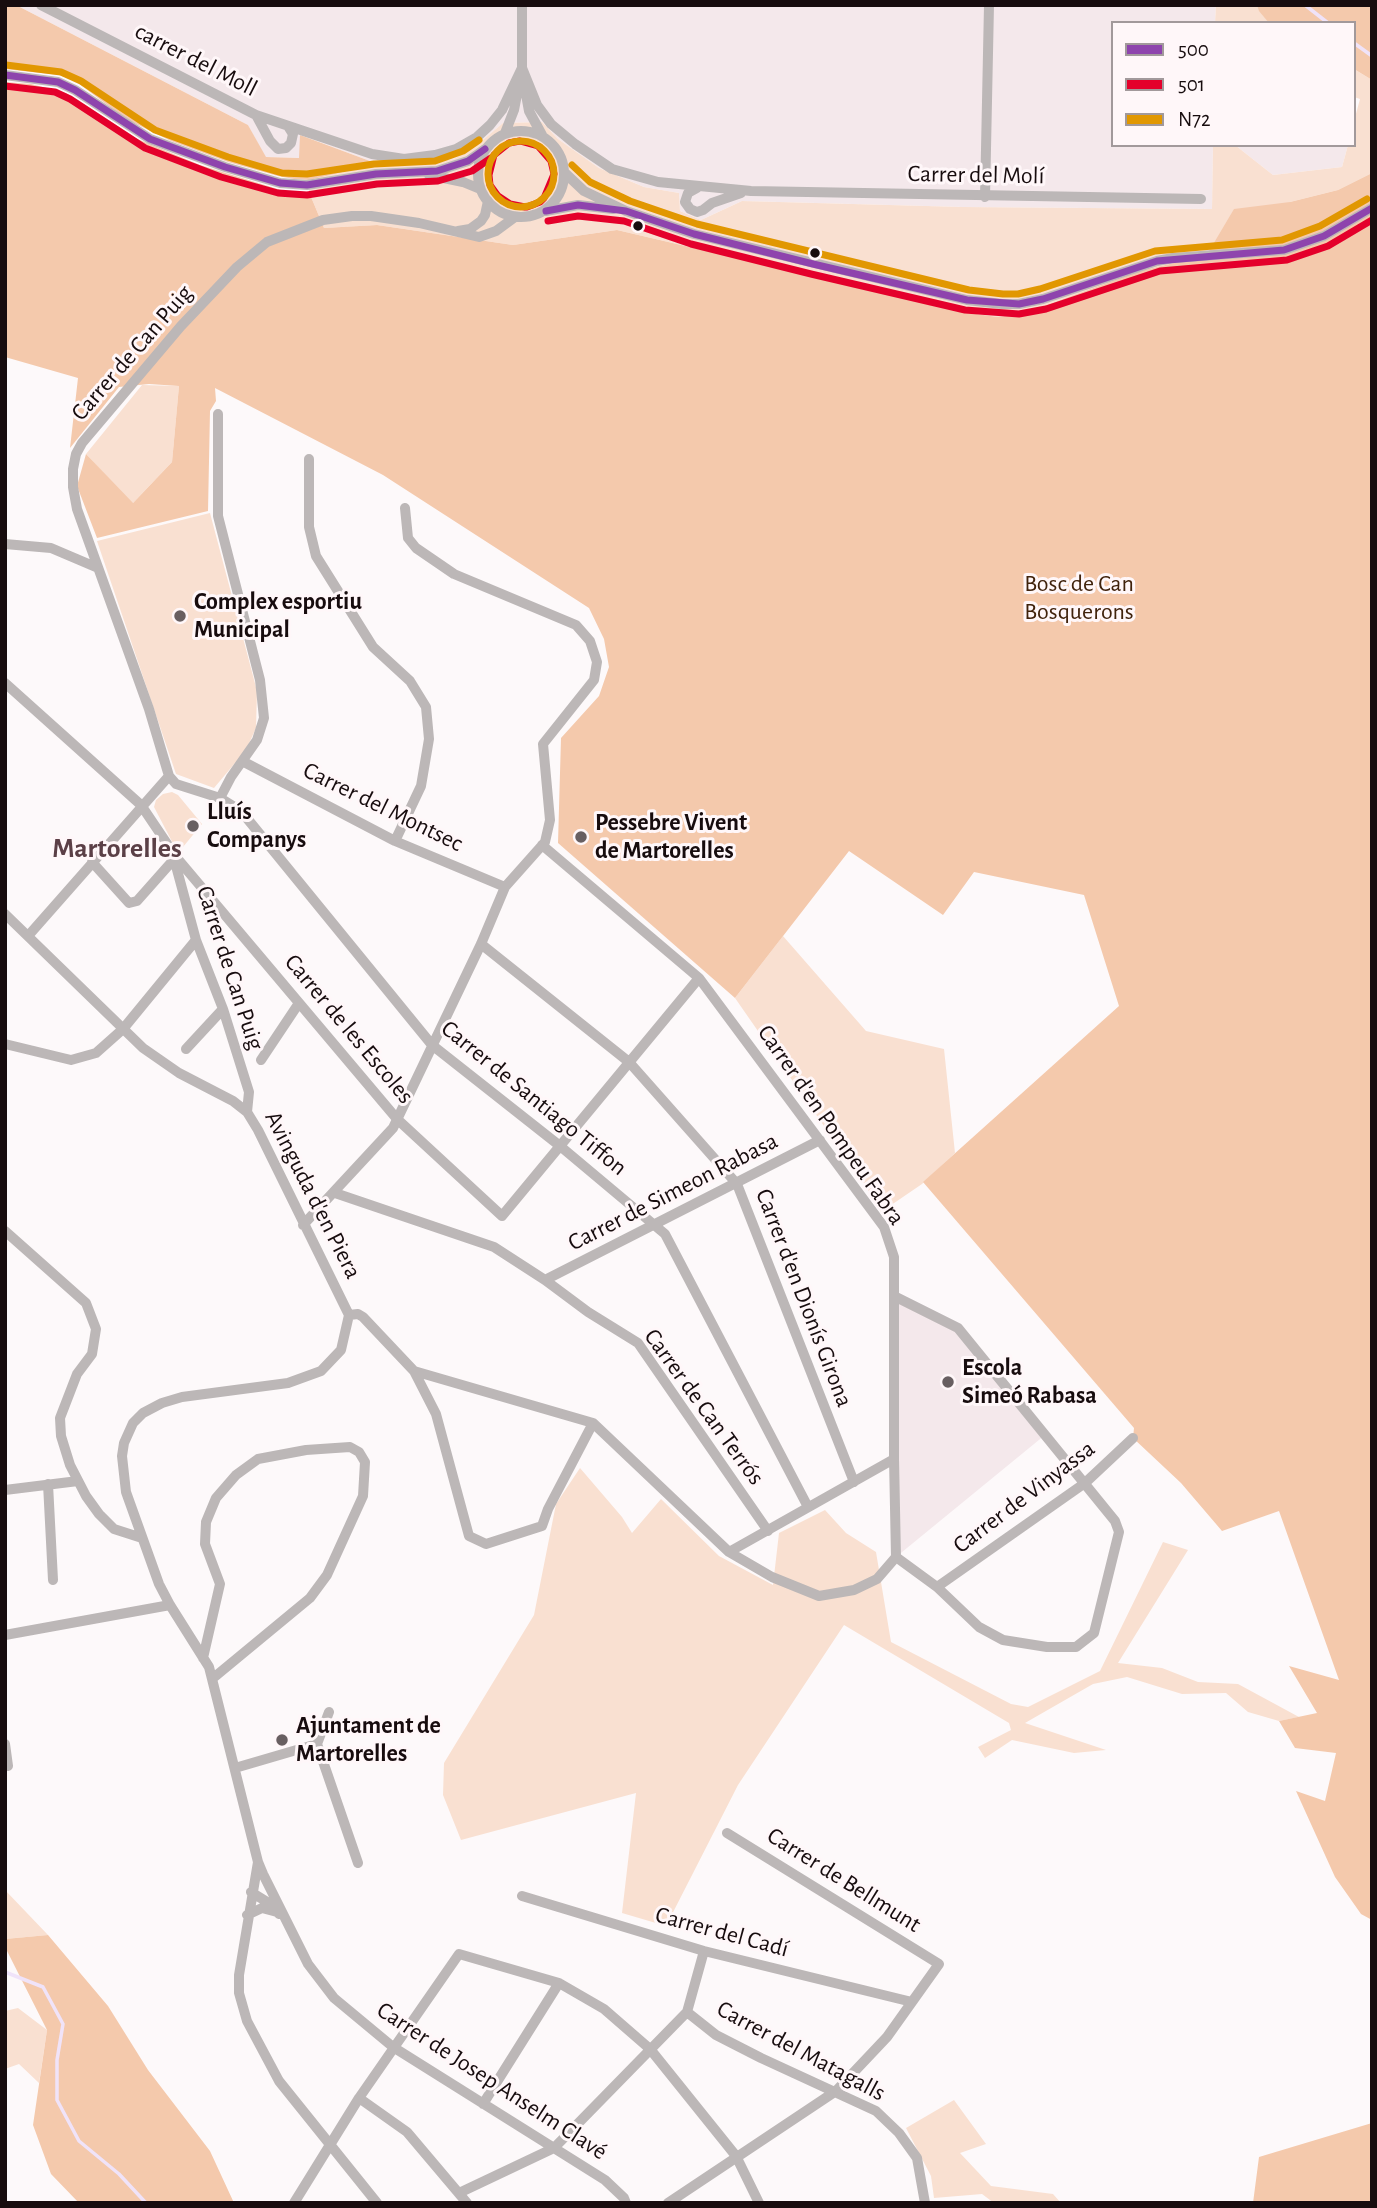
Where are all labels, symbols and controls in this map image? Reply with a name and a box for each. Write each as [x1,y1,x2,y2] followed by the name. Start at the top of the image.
[130,17,262,103] street label: carrer del Moll
[1111,21,1356,147] legend
[1178,39,1209,60] text: 500
[1178,74,1205,95] text: 501
[1178,109,1211,130] text: N72
[907,159,1045,191] street label: Carrer del Molí
[631,219,645,233] unlabelled marker
[808,246,822,260] unlabelled marker
[65,279,199,427] street label: Carrer de Can Puig
[1024,570,1134,626] park label: Bosc de Can Bosquerons
[194,588,362,644] place label: Complex esportiu Municipal
[172,608,188,624] marker: Complex esportiu Municipal
[298,756,468,858] street label: Carrer del Montsec
[207,798,306,854] place label: Lluís Companys
[595,809,747,865] place label: Pessebre Vivent de Martorelles
[185,818,201,834] marker: Lluís Companys
[573,829,589,845] marker: Pessebre Vivent de Martorelles
[52,832,182,866] district label: Martorelles
[190,882,270,1054] street label: Carrer de Can Puig
[278,948,420,1110] street label: Carrer de les Escoles
[435,1014,633,1182] street label: Carrer de Santiago Tiffon
[751,1019,911,1231] street label: Carrer d'en Pompeu Fabra
[258,1106,368,1284] street label: Avinguda d'en Piera
[563,1127,783,1257] street label: Carrer de Simeon Rabasa
[749,1185,859,1411] street label: Carrer d'en Dionís Girona
[638,1323,770,1491] street label: Carrer de Can Terrós
[962,1354,1097,1410] place label: Escola Simeó Rabasa
[940,1374,956,1390] marker: Escola Simeó Rabasa
[947,1434,1101,1560] street label: Carrer de Vinyassa
[296,1712,441,1768] place label: Ajuntament de Martorelles
[274,1732,290,1748] marker: Ajuntament de Martorelles
[762,1821,926,1939] street label: Carrer de Bellmunt
[652,1900,792,1964] street label: Carrer del Cadí
[712,1994,890,2108] street label: Carrer del Matagalls
[371,1996,613,2166] street label: Carrer de Josep Anselm Clavé

